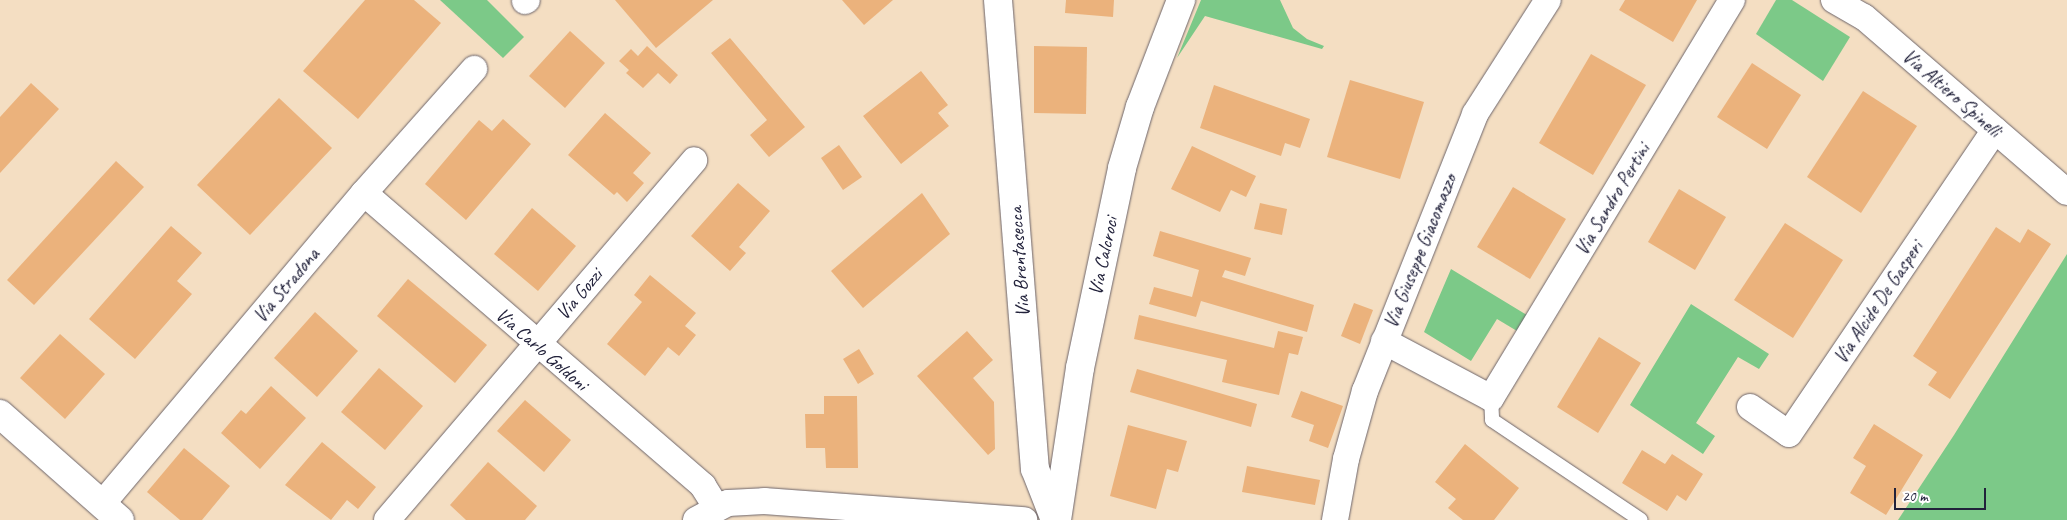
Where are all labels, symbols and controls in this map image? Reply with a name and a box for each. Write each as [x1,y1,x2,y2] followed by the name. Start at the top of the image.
[1898,44,2006,142] street label: Via Altiero Spinelli
[1569,139,1655,259] street label: Via Sandro Pertini
[1378,171,1462,331] street label: Via Giuseppe Giacomazzo
[1003,206,1035,318] street label: Via Brentasecca
[1083,214,1123,298] street label: Via Calcroci
[1828,236,1928,368] street label: Via Alcide De Gasperi
[247,242,325,328] street label: Via Stradona
[551,263,607,325] street label: Via Gozzi
[491,302,593,396] street label: Via Carlo Goldoni
[1897,478,1990,510] scale bar
[1902,487,1928,506] text: 20 m

